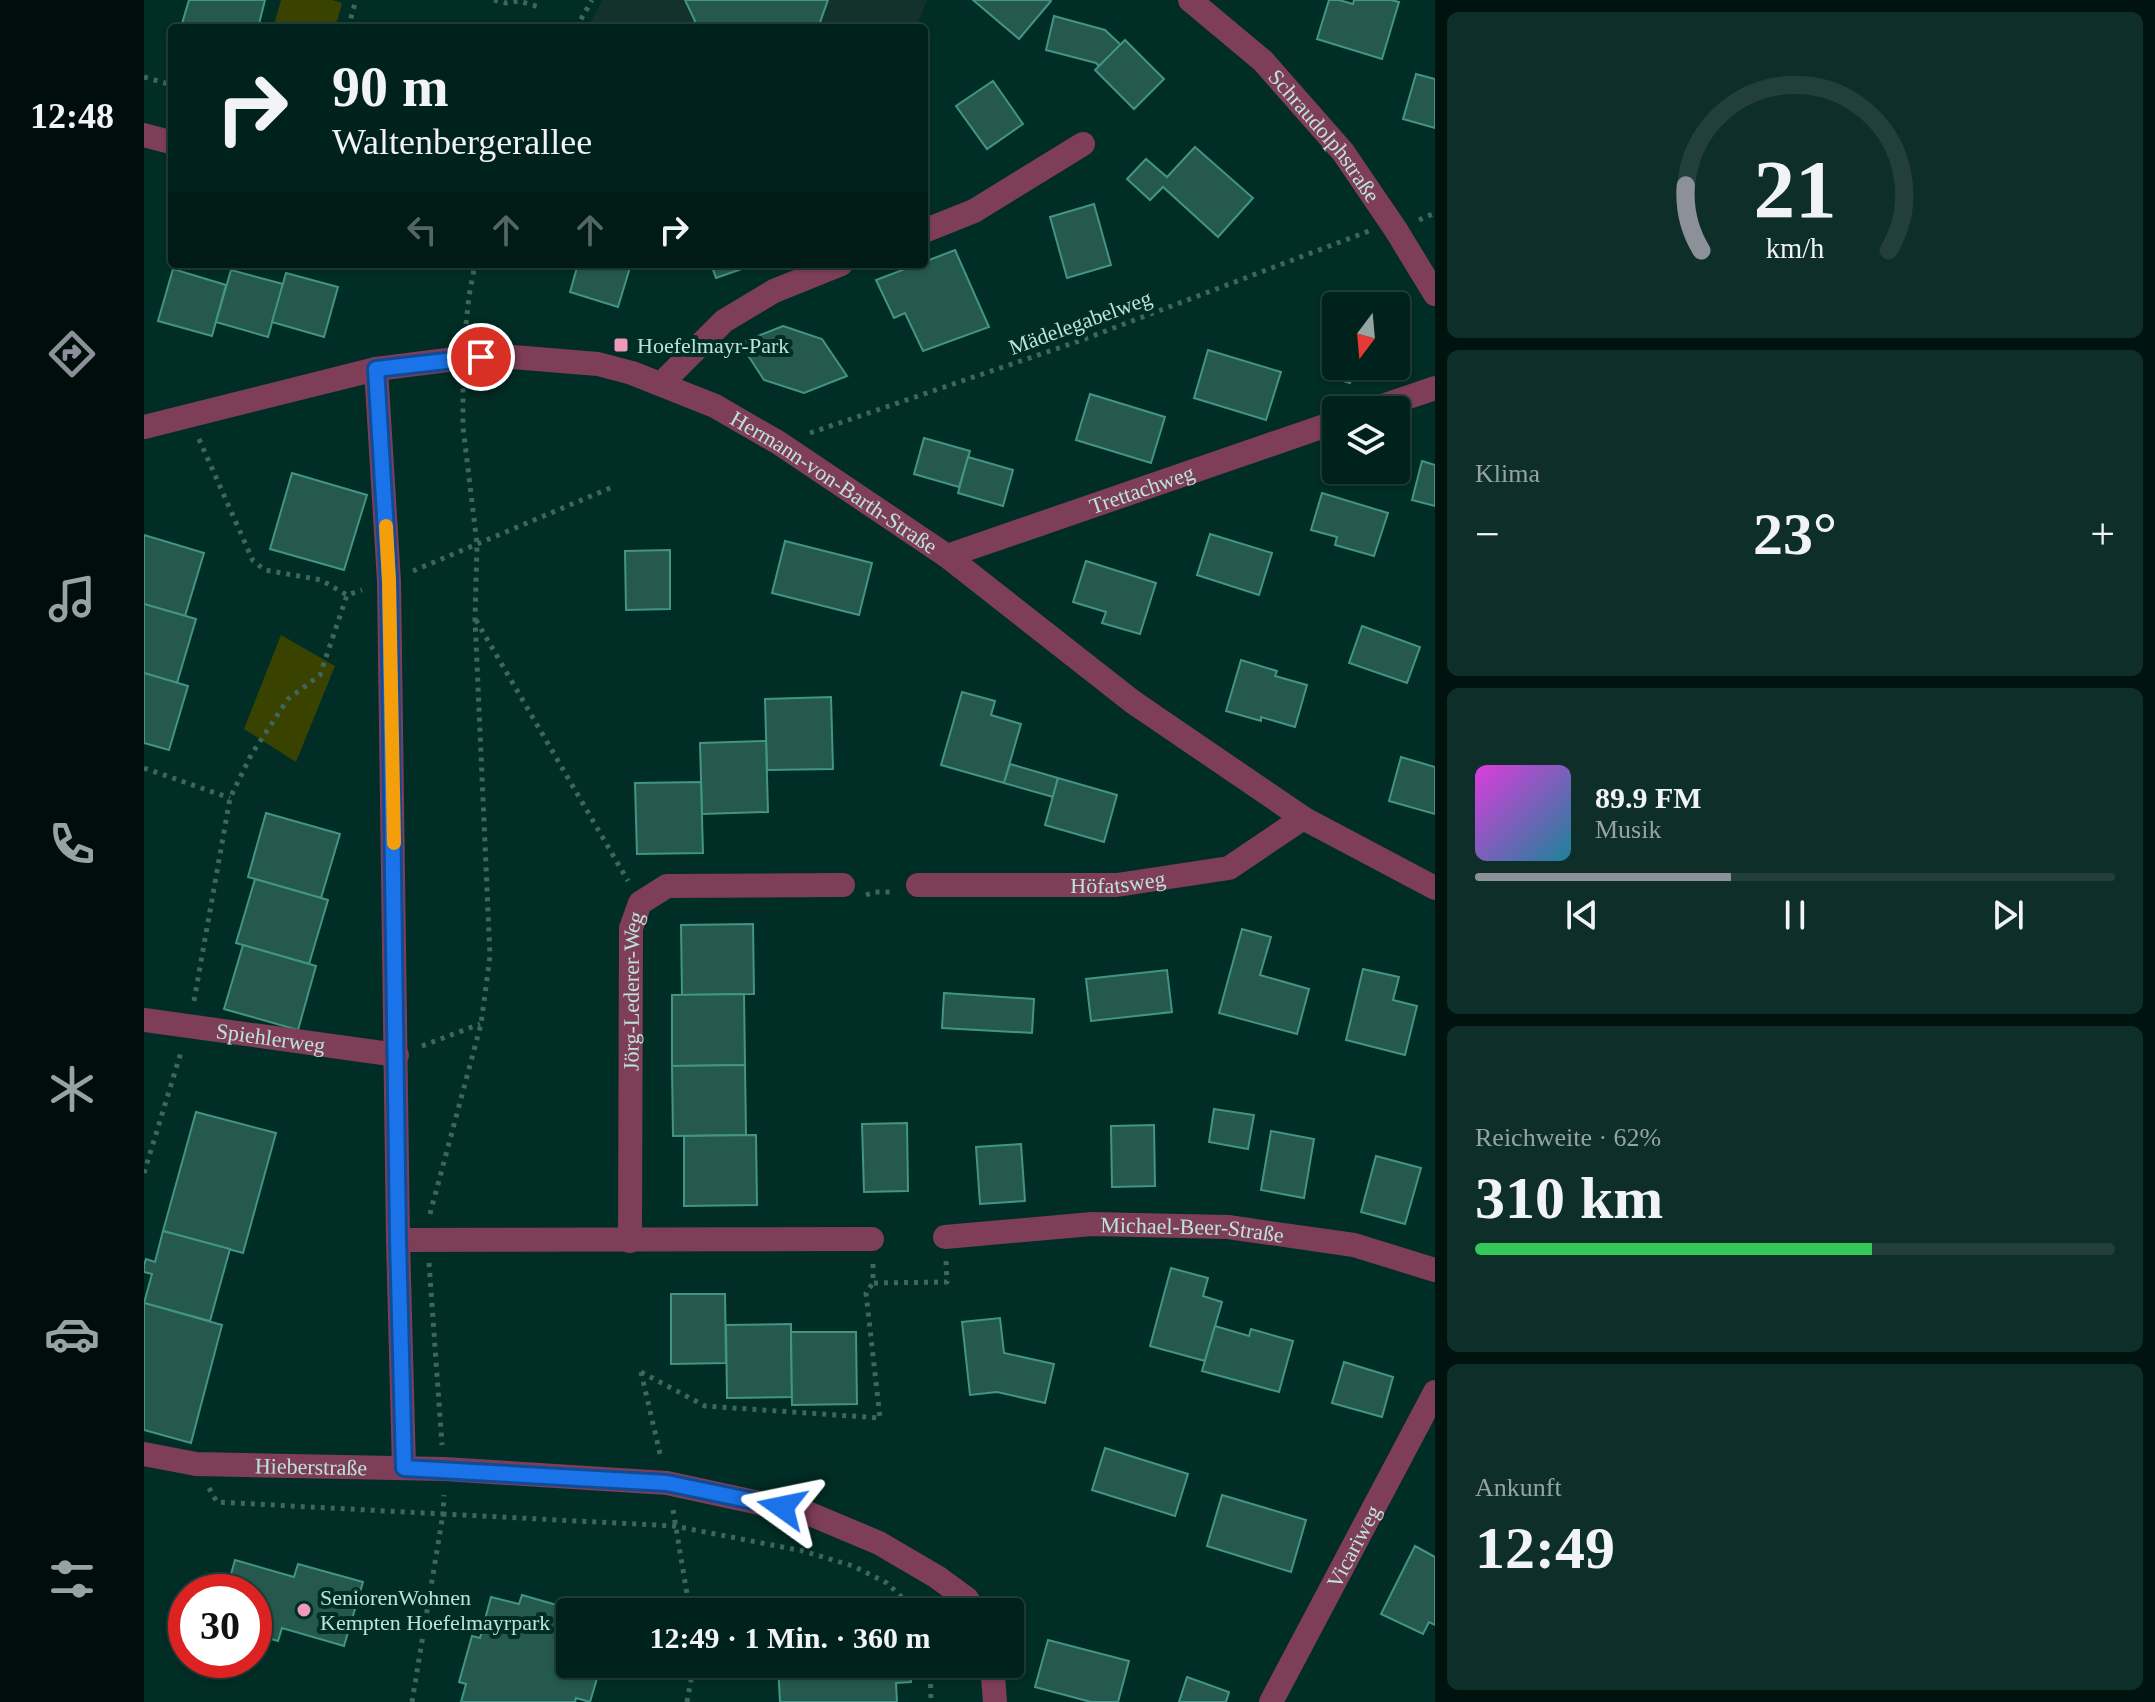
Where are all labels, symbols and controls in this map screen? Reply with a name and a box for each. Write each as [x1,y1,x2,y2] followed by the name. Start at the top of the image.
[200,56,304,160] icon: right
[332,56,449,118] text: 90 m
[1263,64,1385,207] street label: Schraudolphstraße
[30,96,114,136] text: 12:48
[332,122,592,162] text: Waltenbergerallee
[1753,143,1837,235] text: 21
[400,208,444,252] icon: left
[484,208,528,252] icon: ahead
[568,208,612,252] icon: ahead
[652,208,696,252] icon: right
[1766,233,1824,264] text: km/h
[1005,285,1155,360] street label: Mädelegabelweg
[1322,292,1410,380] north arrow
[1322,292,1410,484] map controls
[447,323,515,391] pin
[44,326,100,382] icon: directions
[637,333,789,358] place label: Hoefelmayr-Park
[459,335,503,379] icon: arrive
[612,336,630,354] marker: Hoefelmayr-Park
[1322,396,1410,484] button: layers
[726,406,942,559] street label: Hermann-von-Barth-Straße
[1475,459,1540,488] text: Klima
[1086,460,1198,519] street label: Trettachweg
[1753,501,1837,567] text: 23°
[1475,510,1500,559] text: −
[2090,510,2115,559] text: +
[44,571,100,627] icon: music
[1595,781,1702,814] text: 89.9 FM
[1595,815,1661,844] text: Musik
[44,816,100,872] icon: phone
[1070,866,1167,898] street label: Höfatsweg
[1560,893,1604,937] icon: previous
[1773,893,1817,937] icon: pause
[1986,893,2030,937] icon: next
[618,908,649,1071] street label: Jörg-Lederer-Weg
[215,1018,327,1058] street label: Spiehlerweg
[44,1061,100,1117] icon: climate
[1475,1123,1661,1152] text: Reichweite · 62%
[1475,1165,1663,1231] text: 310 km
[1100,1212,1286,1248] street label: Michael-Beer-Straße
[44,1306,100,1362] icon: car
[255,1453,367,1480] street label: Hieberstraße
[740,1465,824,1549] position arrow
[1475,1473,1562,1502] text: Ankunft
[1322,1501,1386,1592] street label: Vicariweg
[1475,1515,1615,1581] text: 12:49
[44,1551,100,1607] icon: filters
[168,1574,272,1678] speed limit sign: 30
[320,1585,550,1635] place label: SeniorenWohnen Kempten Hoefelmayrpark
[295,1601,313,1619] marker: SeniorenWohnen Kempten Hoefelmayrpark
[650,1621,930,1654] text: 12:49 · 1 Min. · 360 m

